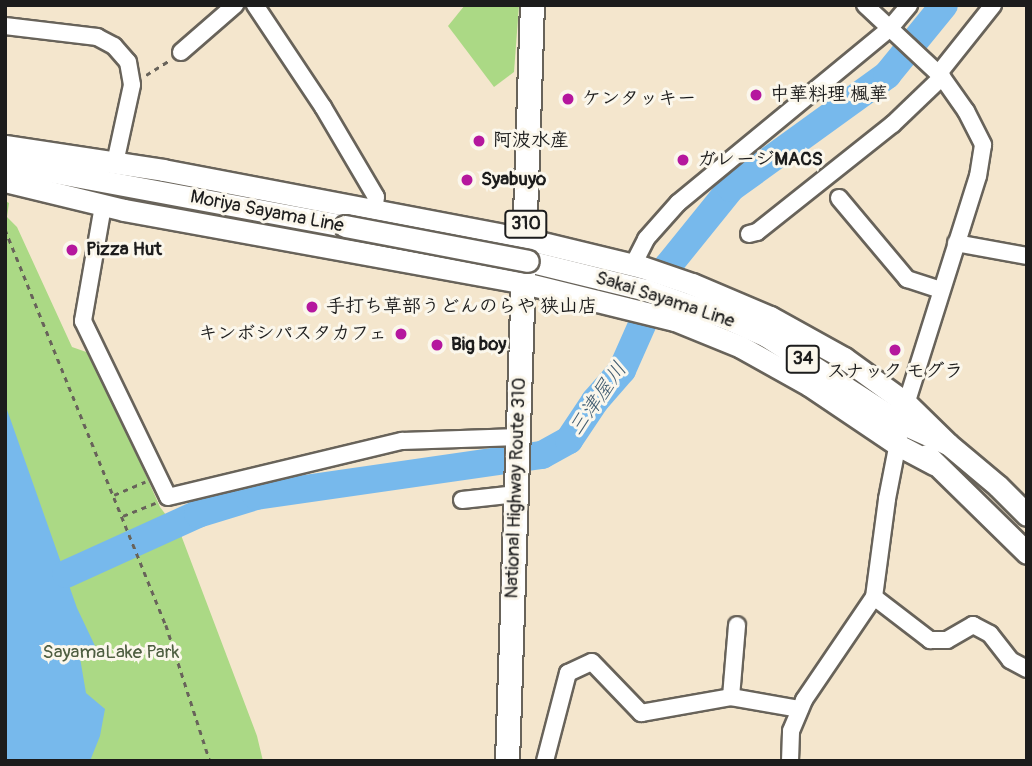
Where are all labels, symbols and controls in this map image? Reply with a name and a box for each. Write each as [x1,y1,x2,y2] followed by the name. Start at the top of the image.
[770,84,888,106] place label: 中華料理 楓華
[748,87,764,103] marker: 中華料理 楓華
[582,88,696,110] place label: ケンタッキー
[560,91,576,107] marker: ケンタッキー
[493,130,569,152] place label: 阿波水産
[471,133,487,149] marker: 阿波水産
[697,149,823,171] place label: ガレージMACS
[675,152,691,168] marker: ガレージMACS
[481,169,546,191] place label: Syabuyo
[459,172,475,188] marker: Syabuyo
[188,186,346,238] street label: Moriya Sayama Line
[503,210,549,238] road number: 310
[86,239,162,261] place label: Pizza Hut
[64,242,80,258] marker: Pizza Hut
[593,267,737,333] street label: Sakai Sayama Line
[326,296,596,318] place label: 手打ち草部うどんのらや 狭山店
[304,299,320,315] marker: 手打ち草部うどんのらや 狭山店
[197,323,387,345] place label: キンボシパスタカフェ
[393,326,409,342] marker: キンボシパスタカフェ
[451,334,506,356] place label: Big boy
[429,337,445,353] marker: Big boy
[887,342,903,358] marker: スナック モグラ
[786,344,820,374] road number: 34
[564,357,632,441] water label: 三津屋川
[826,361,964,383] place label: スナック モグラ
[501,377,531,599] street label: National Highway Route 310
[43,642,179,664] park label: SayamaLake Park

